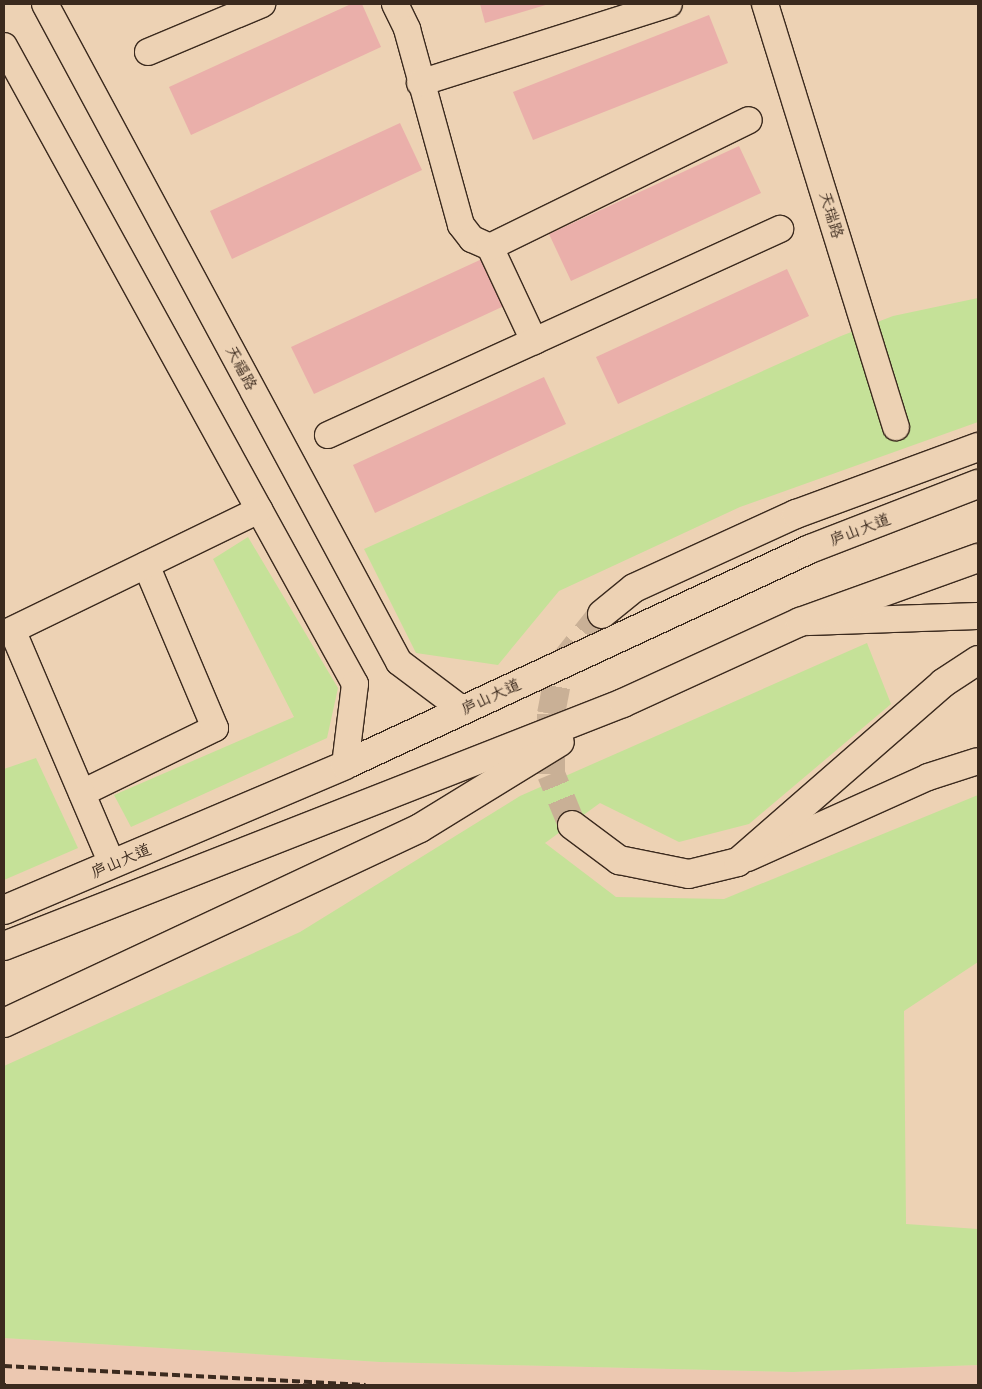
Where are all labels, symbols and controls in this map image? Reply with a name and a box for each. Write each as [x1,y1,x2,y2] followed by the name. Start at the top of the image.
[815,189,847,241] street label: 天瑞路
[221,342,261,394] street label: 天福路
[827,510,893,550] street label: 庐山大道
[458,675,524,719] street label: 庐山大道
[88,840,154,882] street label: 庐山大道

